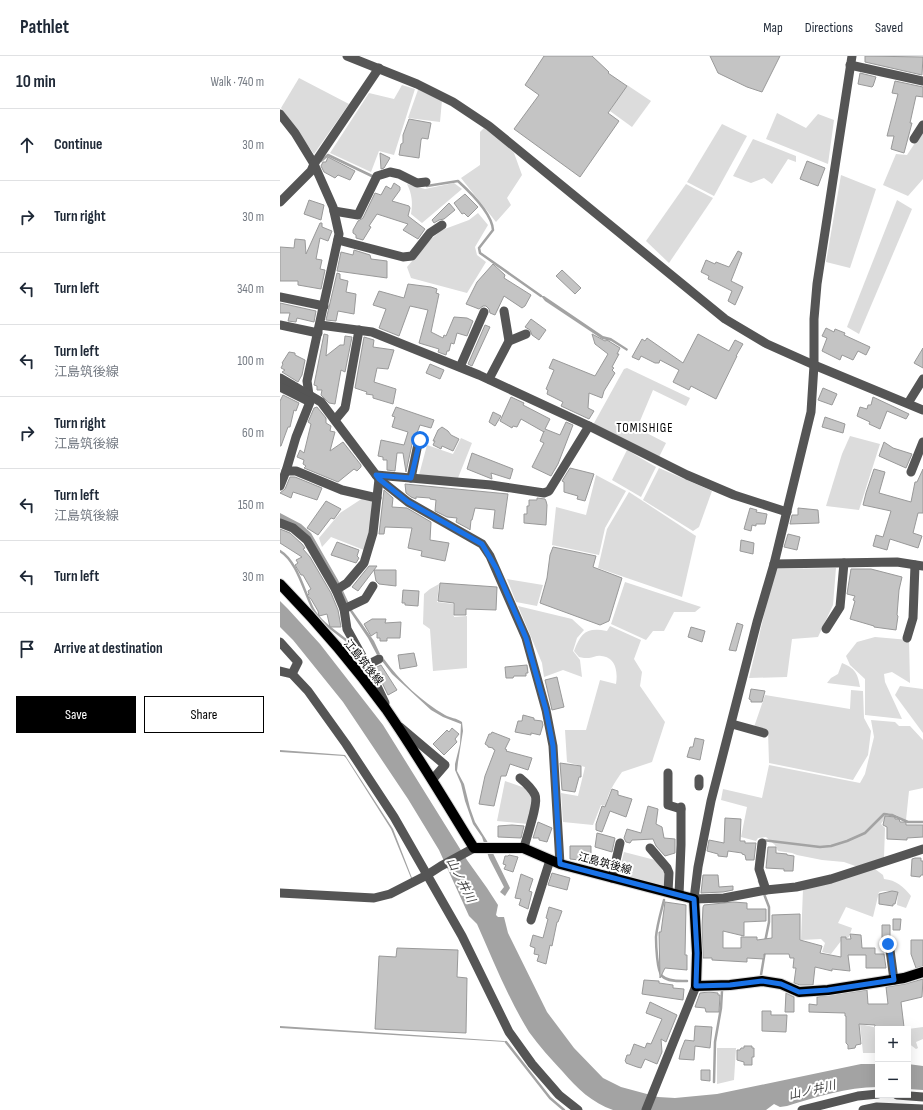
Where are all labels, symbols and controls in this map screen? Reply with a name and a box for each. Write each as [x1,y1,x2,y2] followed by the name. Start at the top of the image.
[20,16,69,39] text: Pathlet
[763,19,783,36] text: Map
[805,19,853,36] text: Directions
[875,19,903,36] text: Saved
[16,72,56,92] text: 10 min
[211,74,264,90] text: Walk · 740 m
[16,134,38,156] icon: ahead
[54,135,103,154] text: Continue
[242,137,264,153] text: 30 m
[16,206,38,228] icon: right
[54,207,106,226] text: Turn right
[242,209,264,225] text: 30 m
[16,278,38,300] icon: left
[54,279,99,298] text: Turn left
[237,281,264,297] text: 340 m
[54,342,99,361] text: Turn left
[16,350,38,372] icon: left
[237,353,264,369] text: 100 m
[54,364,119,380] text: 江島筑後線
[54,414,106,433] text: Turn right
[616,420,674,436] district label: TOMISHIGE
[16,422,38,444] icon: right
[242,425,264,441] text: 60 m
[411,431,429,449] route start
[54,436,119,452] text: 江島筑後線
[54,486,99,505] text: Turn left
[16,494,38,516] icon: left
[238,497,264,513] text: 150 m
[54,508,119,524] text: 江島筑後線
[16,566,38,588] icon: left
[54,567,99,586] text: Turn left
[242,569,264,585] text: 30 m
[341,637,386,688] street label: 江島筑後線
[16,638,38,660] icon: arrive
[54,639,163,658] text: Arrive at destination
[16,696,136,733] button: Save
[144,696,264,733] button: Share
[577,850,633,877] street label: 江島筑後線
[443,855,479,907] water label: 山ノ井川
[879,935,897,953] route end
[875,1026,911,1098] map controls
[875,1026,911,1062] button: +
[875,1062,911,1098] button: −
[787,1077,839,1103] water label: 山ノ井川

